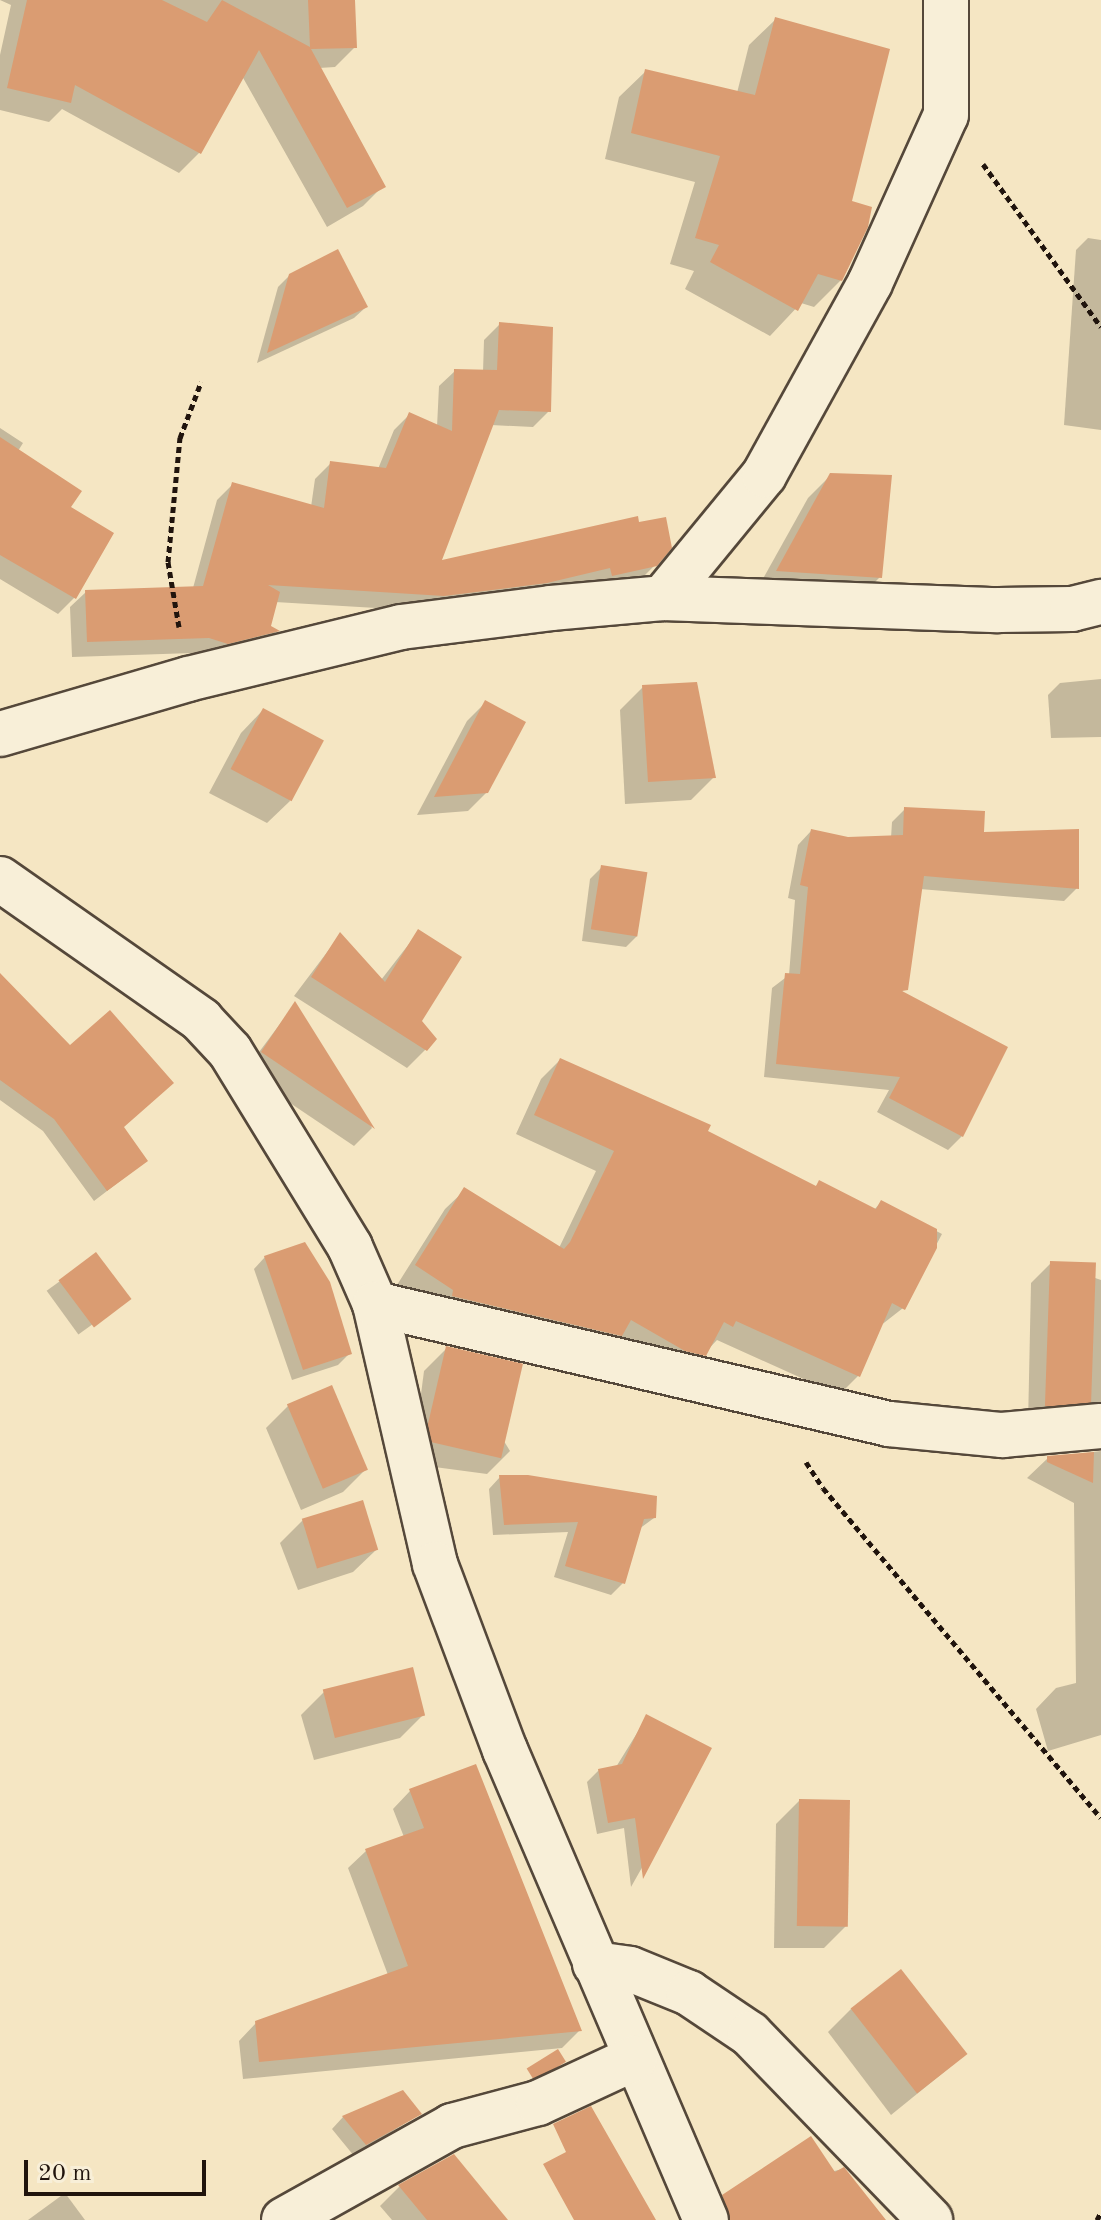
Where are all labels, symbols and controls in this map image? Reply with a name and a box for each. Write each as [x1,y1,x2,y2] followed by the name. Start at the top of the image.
[28,2144,210,2194] scale bar
[38,2162,92,2186] text: 20 m

